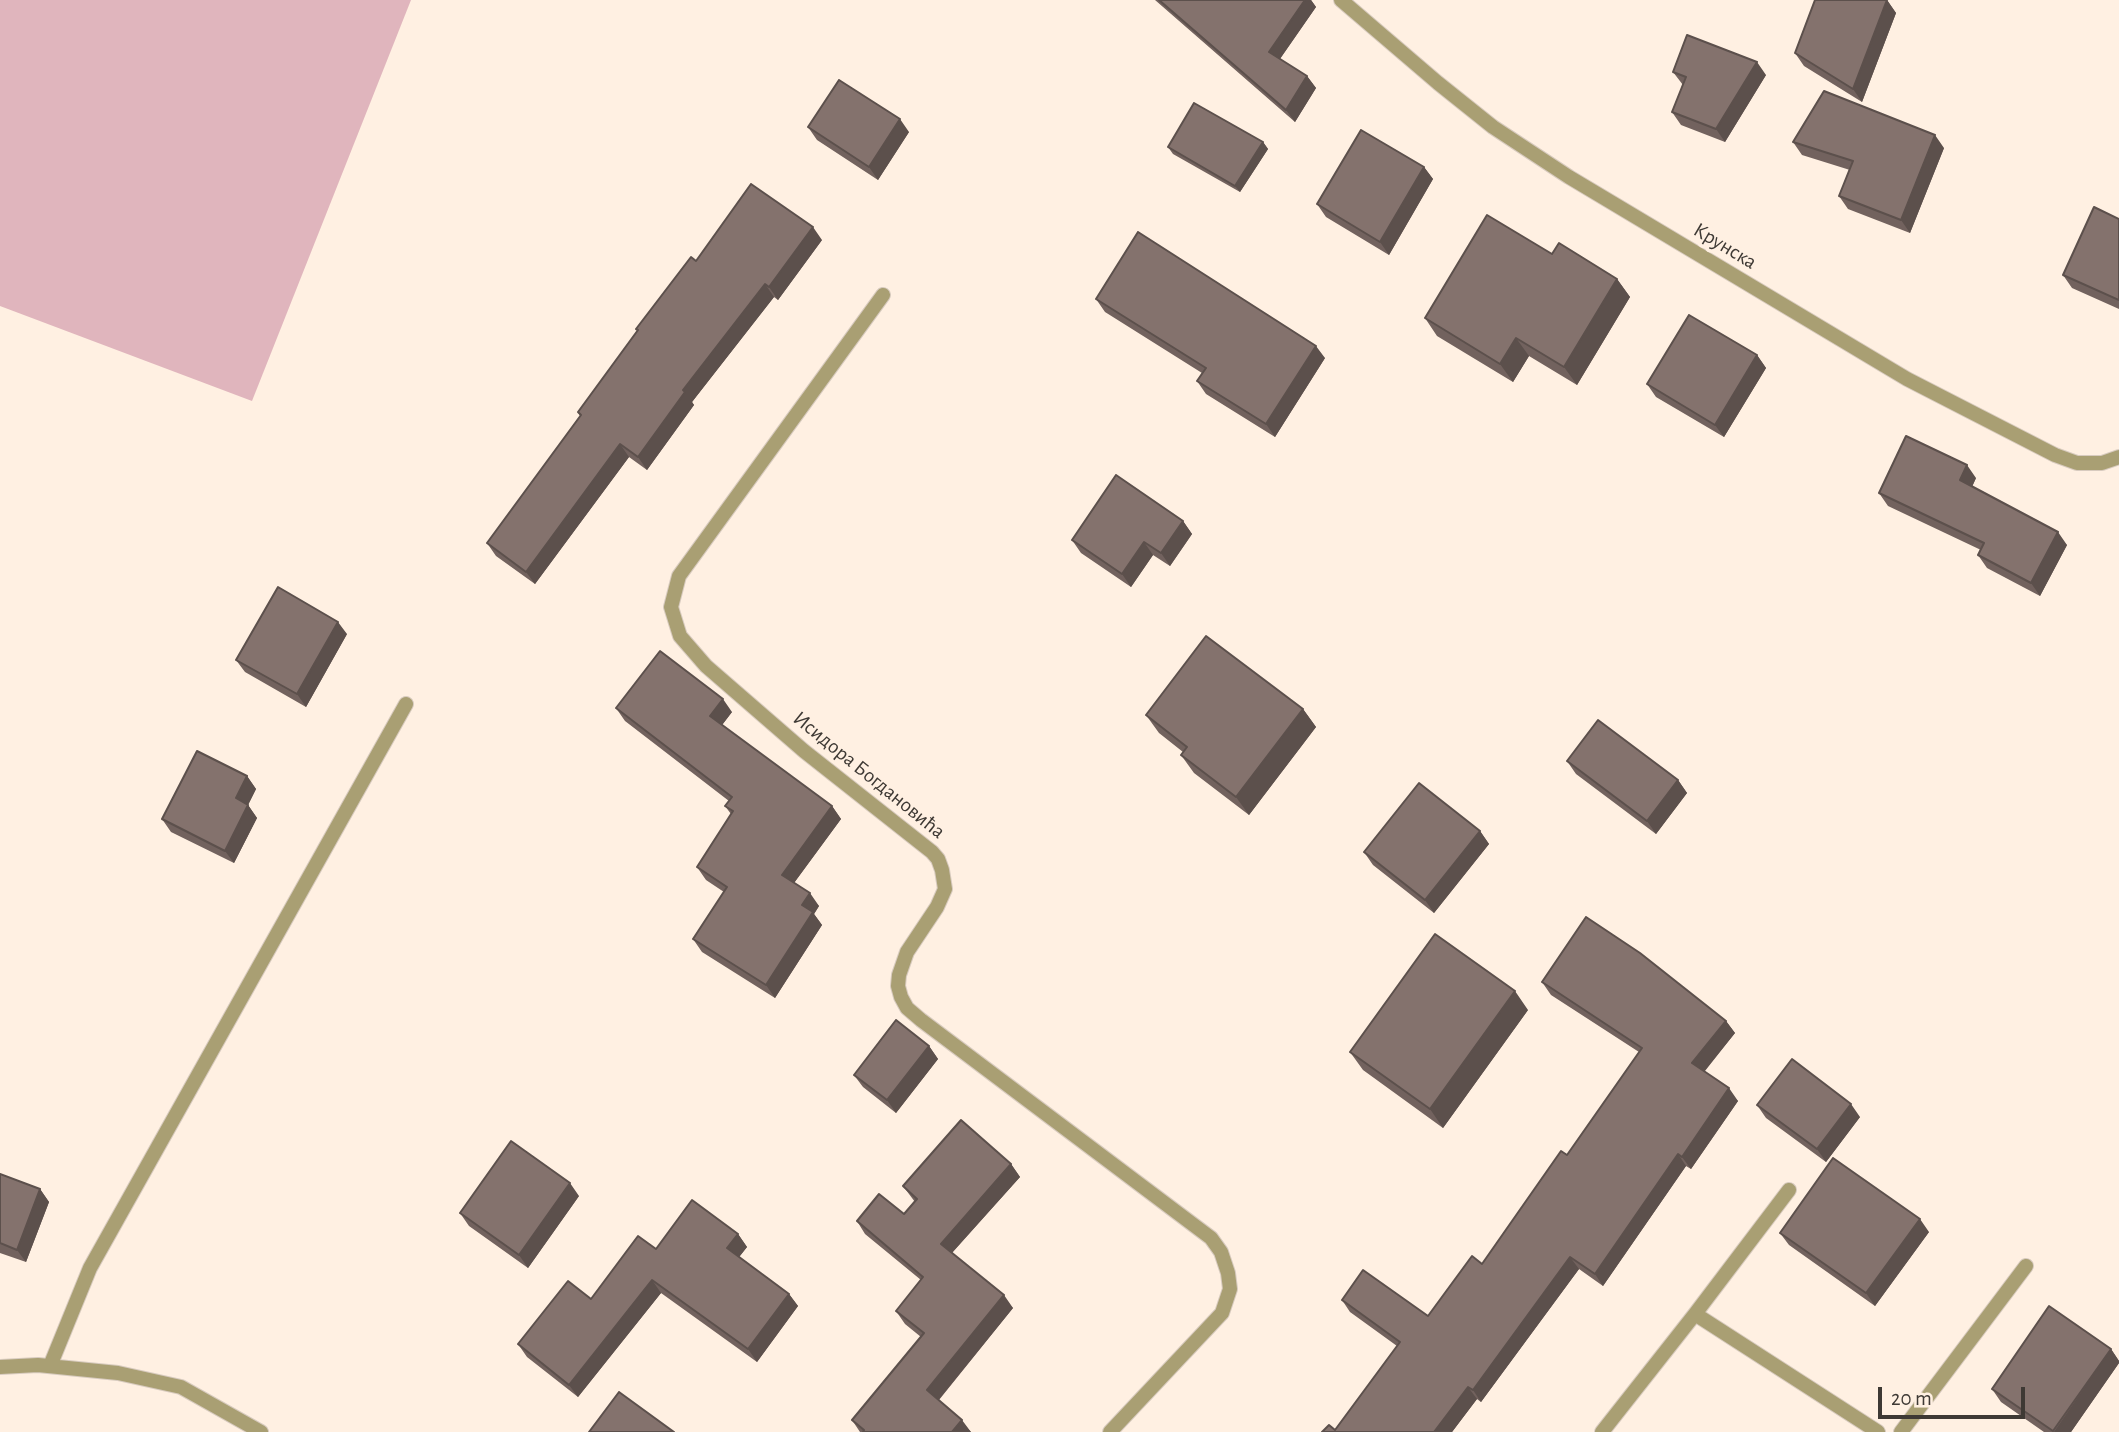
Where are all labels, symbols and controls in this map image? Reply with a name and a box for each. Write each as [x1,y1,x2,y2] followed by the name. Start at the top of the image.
[1689,217,1761,275] street label: Крунска
[788,706,950,844] street label: Исидора Богдановића
[1881,1372,2028,1416] scale bar
[1891,1388,1932,1409] text: 20 m

